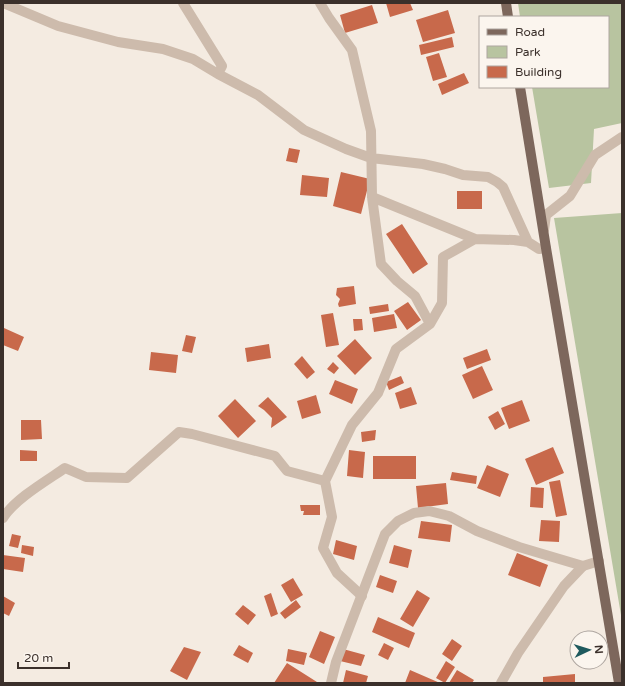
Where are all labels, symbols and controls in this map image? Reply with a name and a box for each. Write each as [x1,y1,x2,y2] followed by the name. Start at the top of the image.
[479,16,609,88] legend
[515,25,545,39] text: Road
[515,45,541,59] text: Park
[515,65,562,79] text: Building
[569,630,609,670] north arrow
[18,644,69,670] scale bar
[592,644,605,654] text: N
[24,651,53,665] text: 20 m

